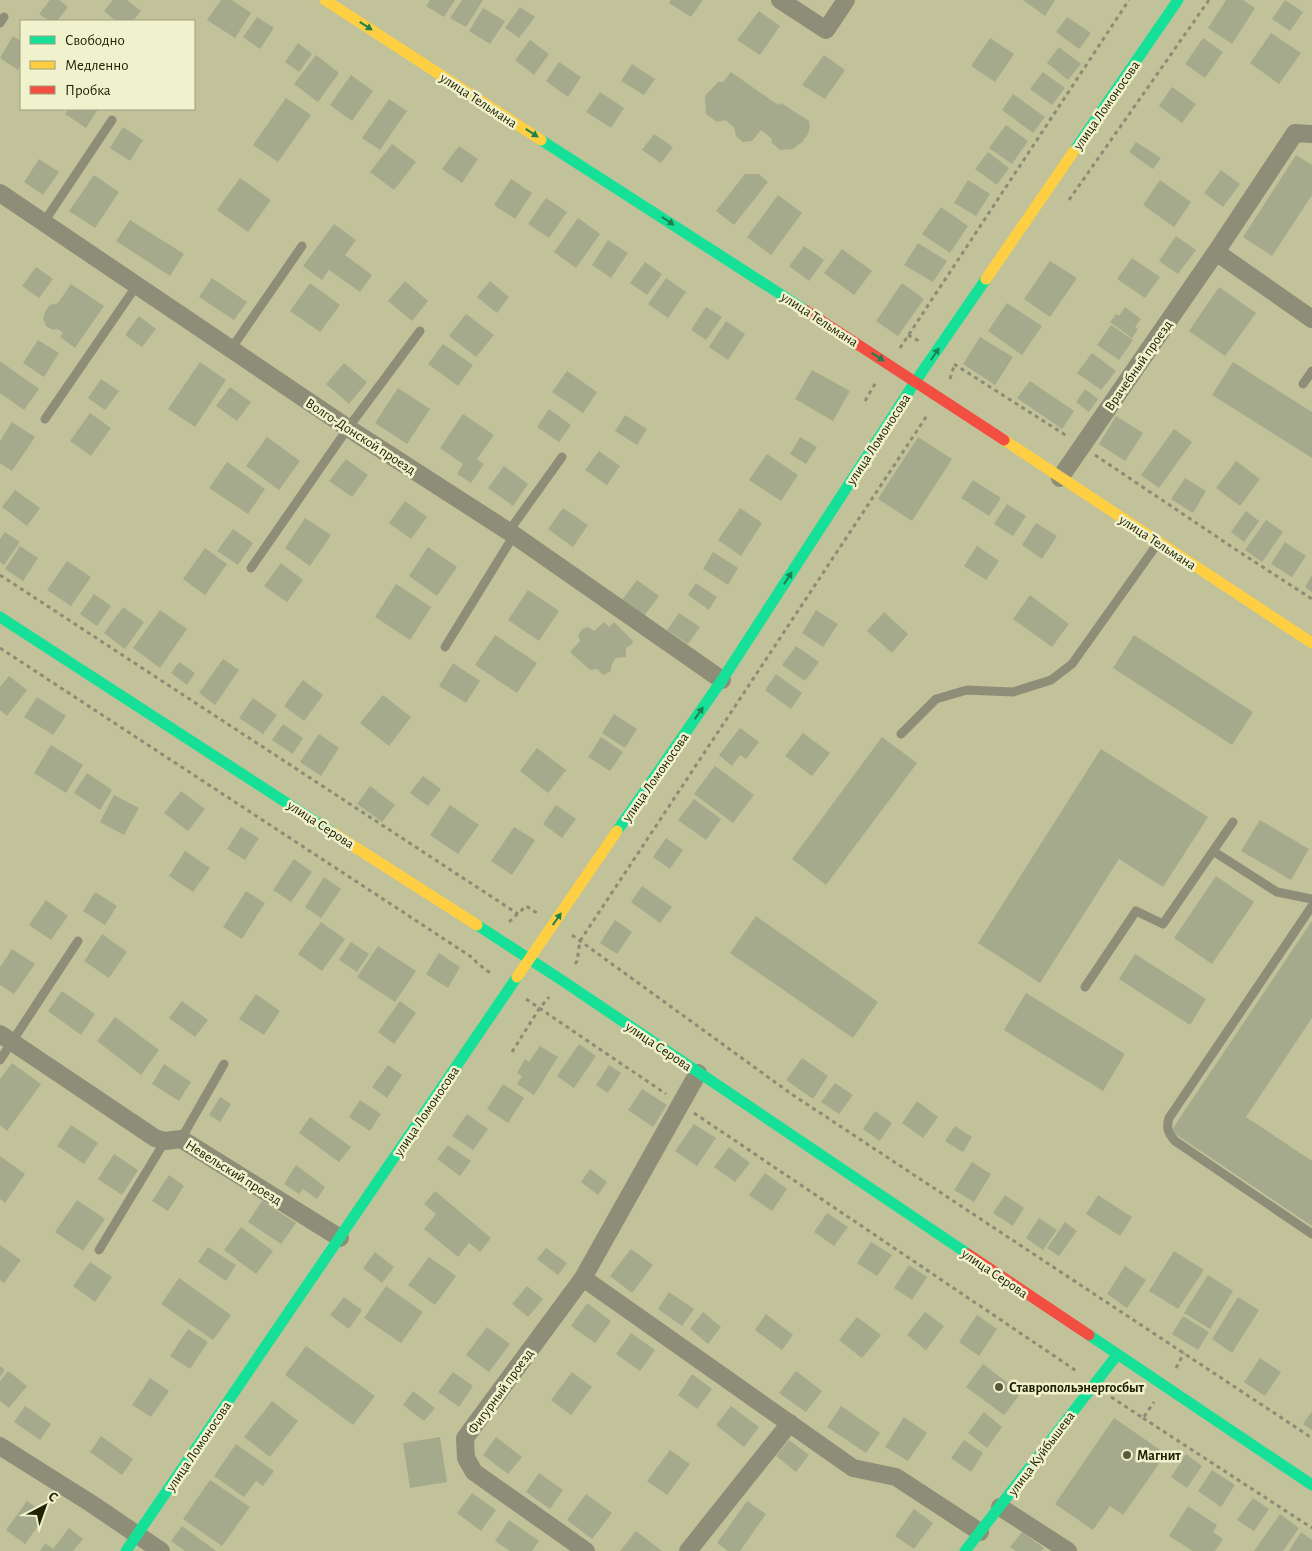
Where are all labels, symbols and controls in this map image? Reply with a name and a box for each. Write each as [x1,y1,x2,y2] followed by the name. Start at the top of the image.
[20,20,195,110] legend
[359,22,372,31] one-way arrow
[65,33,125,48] text: Свободно
[65,58,129,73] text: Медленно
[1070,58,1143,153] street label: улица Ломоносова
[437,70,520,131] street label: улица Тельмана
[65,83,111,98] text: Пробка
[525,129,538,138] one-way arrow
[661,217,675,226] one-way arrow
[778,289,861,350] street label: улица Тельмана
[1102,318,1175,413] street label: Врачебный проезд
[930,347,940,361] one-way arrow
[872,352,885,362] one-way arrow
[844,391,914,488] street label: улица Ломоносова
[303,396,418,478] street label: Волго-Донской проезд
[1116,512,1199,573] street label: улица Тельмана
[783,571,793,584] one-way arrow
[694,707,704,720] one-way arrow
[619,730,692,825] street label: улица Ломоносова
[284,798,357,852] street label: улица Серова
[552,912,562,926] one-way arrow
[622,1019,694,1074] street label: улица Серова
[391,1064,462,1160] street label: улица Ломоносова
[183,1138,284,1208] street label: Невельский проезд
[958,1246,1030,1301] street label: улица Серова
[465,1346,536,1437] street label: Фигурный проезд
[993,1381,1005,1393] marker: Ставропольэнергосбыт
[1009,1381,1145,1395] place label: Ставропольэнергосбыт
[163,1399,234,1495] street label: улица Ломоносова
[1005,1408,1078,1499] street label: улица Куйбышева
[1121,1449,1133,1461] marker: Магнит
[1137,1449,1181,1463] place label: Магнит
[20,1481,70,1531] north arrow
[45,1489,61,1505] text: С

